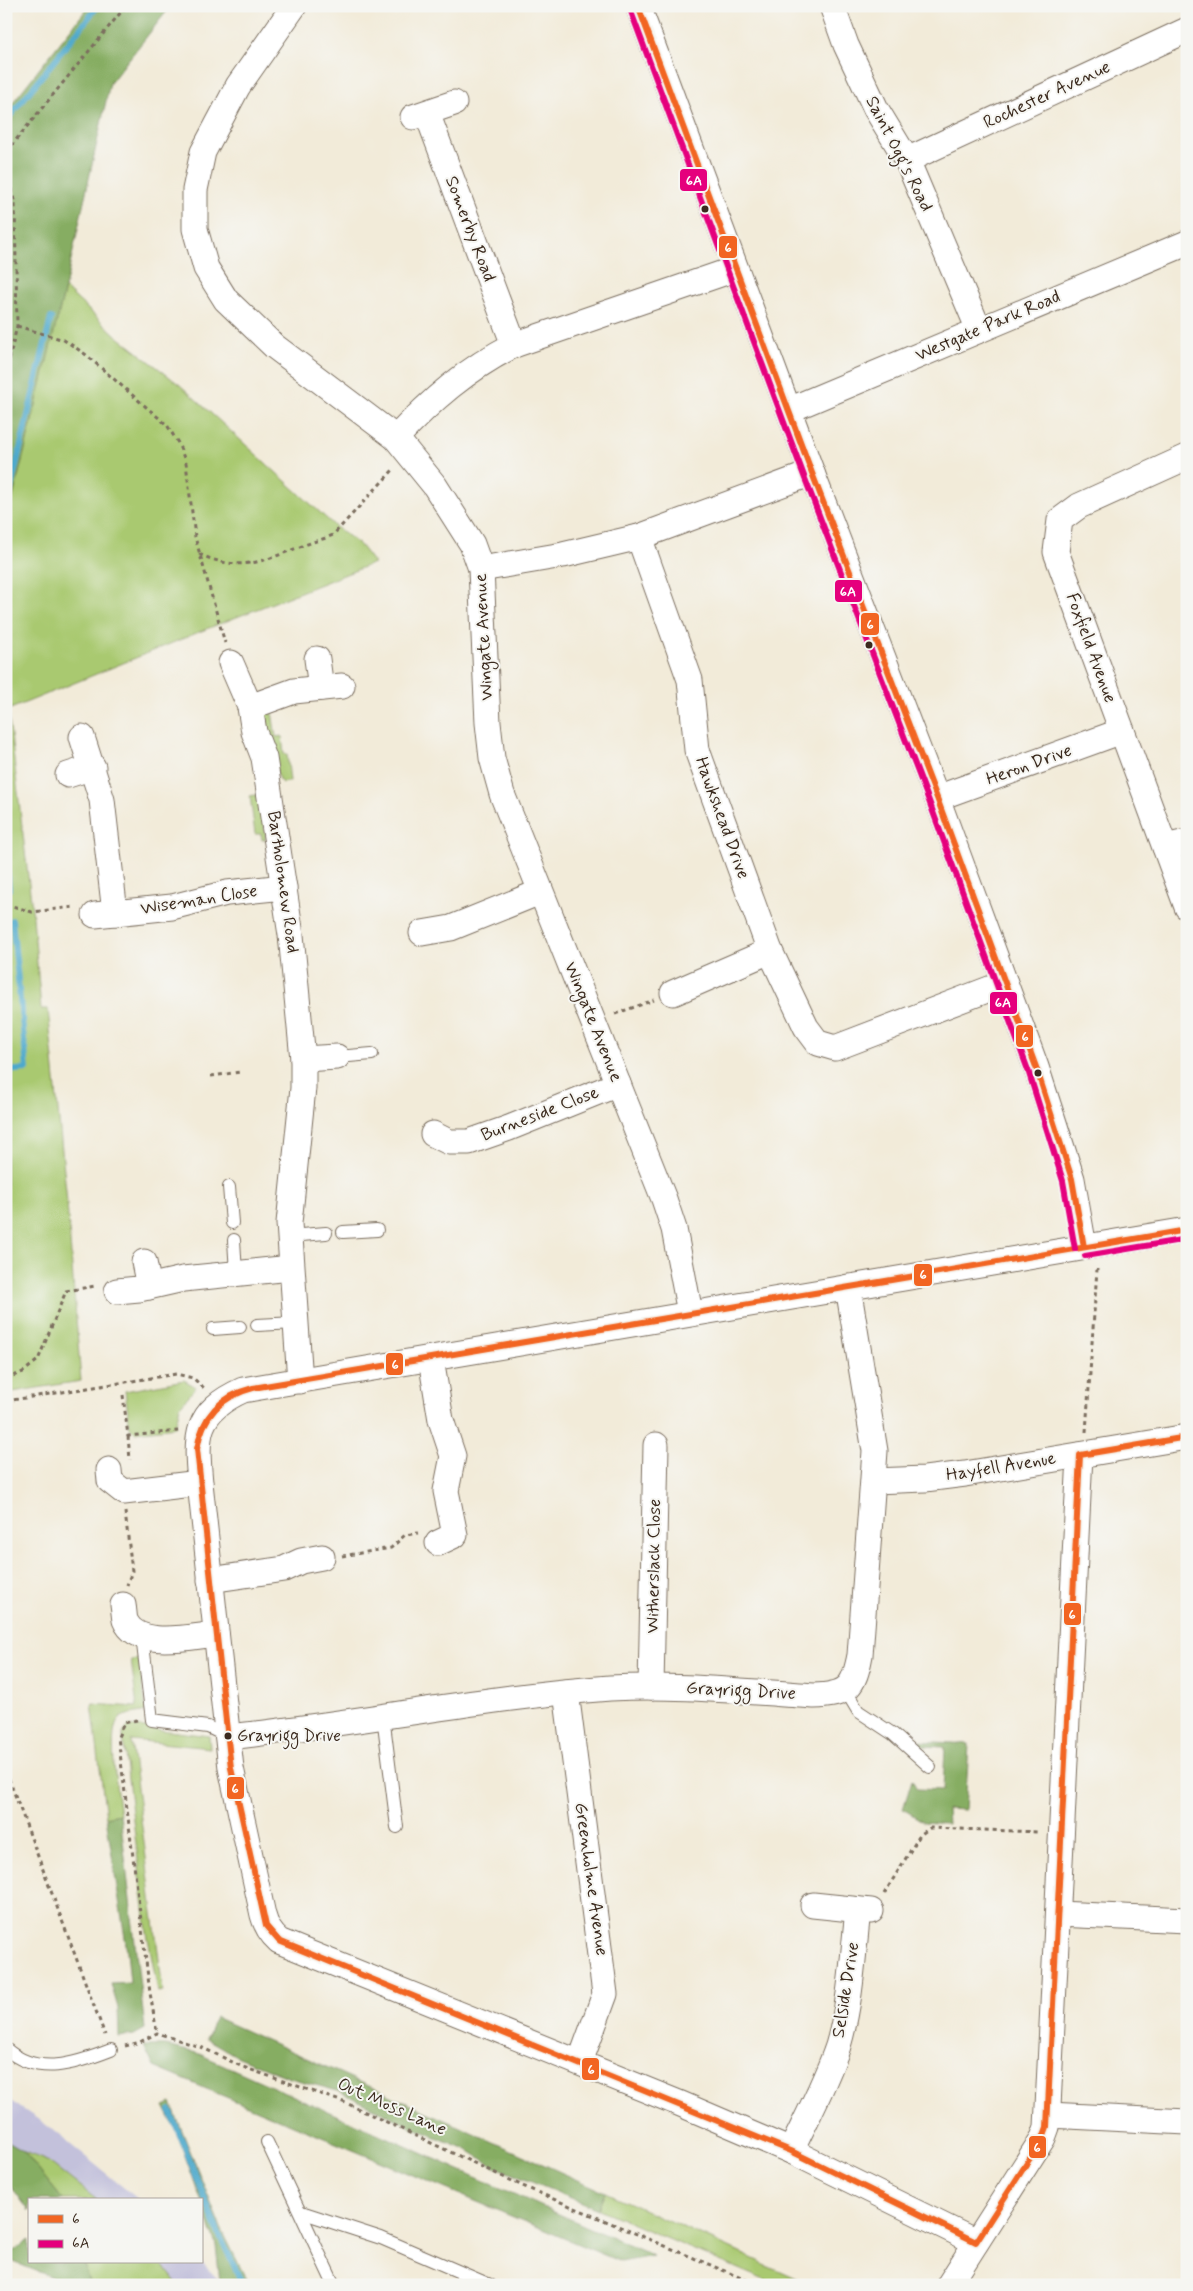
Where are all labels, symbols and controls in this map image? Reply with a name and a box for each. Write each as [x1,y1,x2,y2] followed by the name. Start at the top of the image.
[980,55,1114,135] street label: Rochester Avenue
[858,92,938,217] street label: Saint Ogg's Road
[679,168,708,192] line badge: 6A
[686,172,702,190] text: 6A
[439,173,501,285] street label: Somerby Road
[700,204,710,214] unlabelled marker
[718,235,738,259] line badge: 6
[724,239,732,257] text: 6
[912,285,1064,367] street label: Westgate Park Road
[469,573,500,701] street label: Wingate Avenue
[834,579,863,603] line badge: 6A
[840,583,856,601] text: 6A
[1060,590,1122,706] street label: Foxfield Avenue
[860,612,880,636] line badge: 6
[866,616,874,634] text: 6
[864,640,874,650] unlabelled marker
[983,738,1075,792] street label: Heron Drive
[689,754,755,882] street label: Hawkshead Drive
[261,809,305,955] street label: Bartholomew Road
[139,879,259,921] street label: Wiseman Close
[557,958,628,1086] street label: Wingate Avenue
[989,991,1018,1015] line badge: 6A
[995,994,1011,1012] text: 6A
[1015,1024,1034,1048] line badge: 6
[1021,1028,1029,1046] text: 6
[1033,1068,1043,1078] unlabelled marker
[478,1080,602,1148] street label: Burneside Close
[913,1263,933,1287] line badge: 6
[919,1266,927,1284] text: 6
[385,1352,404,1376] line badge: 6
[391,1356,399,1374] text: 6
[944,1446,1058,1488] street label: Hayfell Avenue
[641,1498,667,1634] street label: Witherslack Close
[1063,1602,1082,1626] line badge: 6
[1068,1606,1076,1624] text: 6
[685,1676,797,1708] street label: Grayrigg Drive
[237,1725,341,1750] place label: Grayrigg Drive
[223,1731,233,1741] marker: Grayrigg Drive
[226,1776,245,1800] line badge: 6
[231,1780,239,1798] text: 6
[568,1801,614,1957] street label: Greenholme Avenue
[827,1940,865,2040] street label: Selside Drive
[581,2057,600,2081] line badge: 6
[587,2061,595,2079] text: 6
[334,2072,450,2142] street label: Out Moss Lane
[1028,2135,1047,2159] line badge: 6
[1033,2139,1041,2157] text: 6
[28,2198,202,2264] legend
[72,2210,80,2230] text: 6
[72,2234,90,2254] text: 6A

